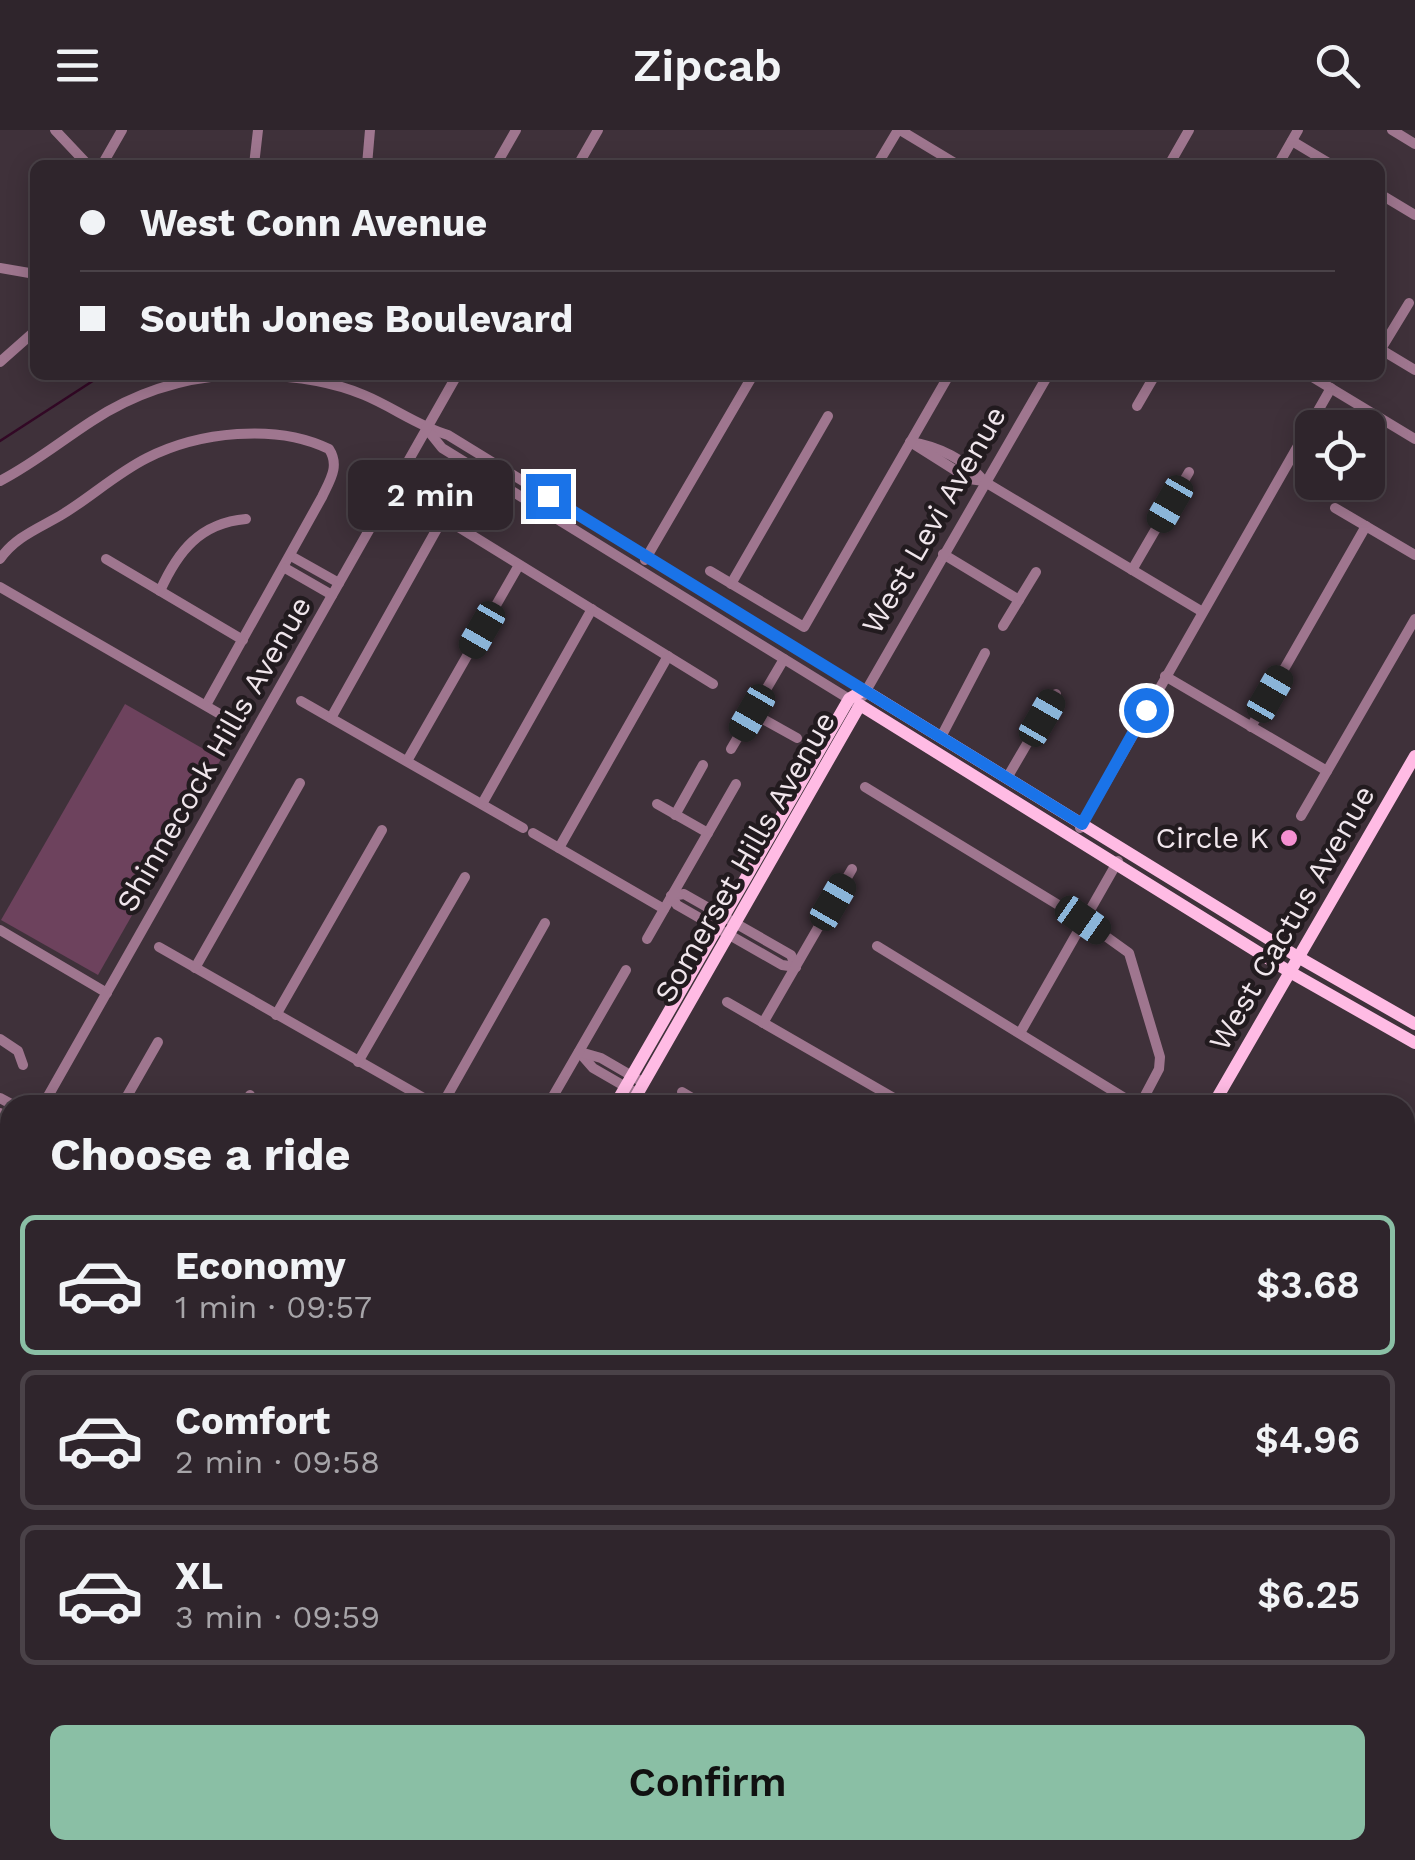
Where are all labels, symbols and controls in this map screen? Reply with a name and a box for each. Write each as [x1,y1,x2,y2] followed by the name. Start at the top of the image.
[50,38,105,93] icon: menu
[1310,38,1365,93] icon: search
[633,39,782,92] text: Zipcab
[140,201,487,245] text: West Conn Avenue
[140,297,573,341] text: South Jones Boulevard
[854,400,1013,640] street label: West Levi Avenue
[1295,410,1385,500] map controls
[1295,410,1385,500] button: locate
[348,461,513,531] callout: 2 min
[1142,471,1198,537] car
[526,474,571,519] route end
[387,476,474,514] text: 2 min
[109,590,318,917] street label: Shinnecock Hills Avenue
[454,597,510,663] car
[1242,661,1298,727] car
[724,680,780,746] car
[1014,685,1070,751] car
[1124,688,1169,733] route start
[647,705,842,1008] street label: Somerset Hills Avenue
[1201,779,1382,1056] street label: West Cactus Avenue
[1155,820,1269,855] place label: Circle K
[1278,827,1300,849] marker: Circle K
[805,869,861,935] car
[1050,891,1116,949] car
[50,1128,350,1181] text: Choose a ride
[55,1240,145,1330] icon: car
[175,1244,346,1288] text: Economy
[1256,1263,1360,1307] text: $3.68
[175,1288,372,1326] text: 1 min · 09:57
[55,1395,145,1485] icon: car
[175,1399,330,1443] text: Comfort
[1255,1418,1360,1462] text: $4.96
[175,1443,380,1481] text: 2 min · 09:58
[55,1550,145,1640] icon: car
[175,1554,223,1598] text: XL
[1257,1573,1360,1617] text: $6.25
[175,1598,380,1636] text: 3 min · 09:59
[50,1725,1365,1840] button: Confirm

